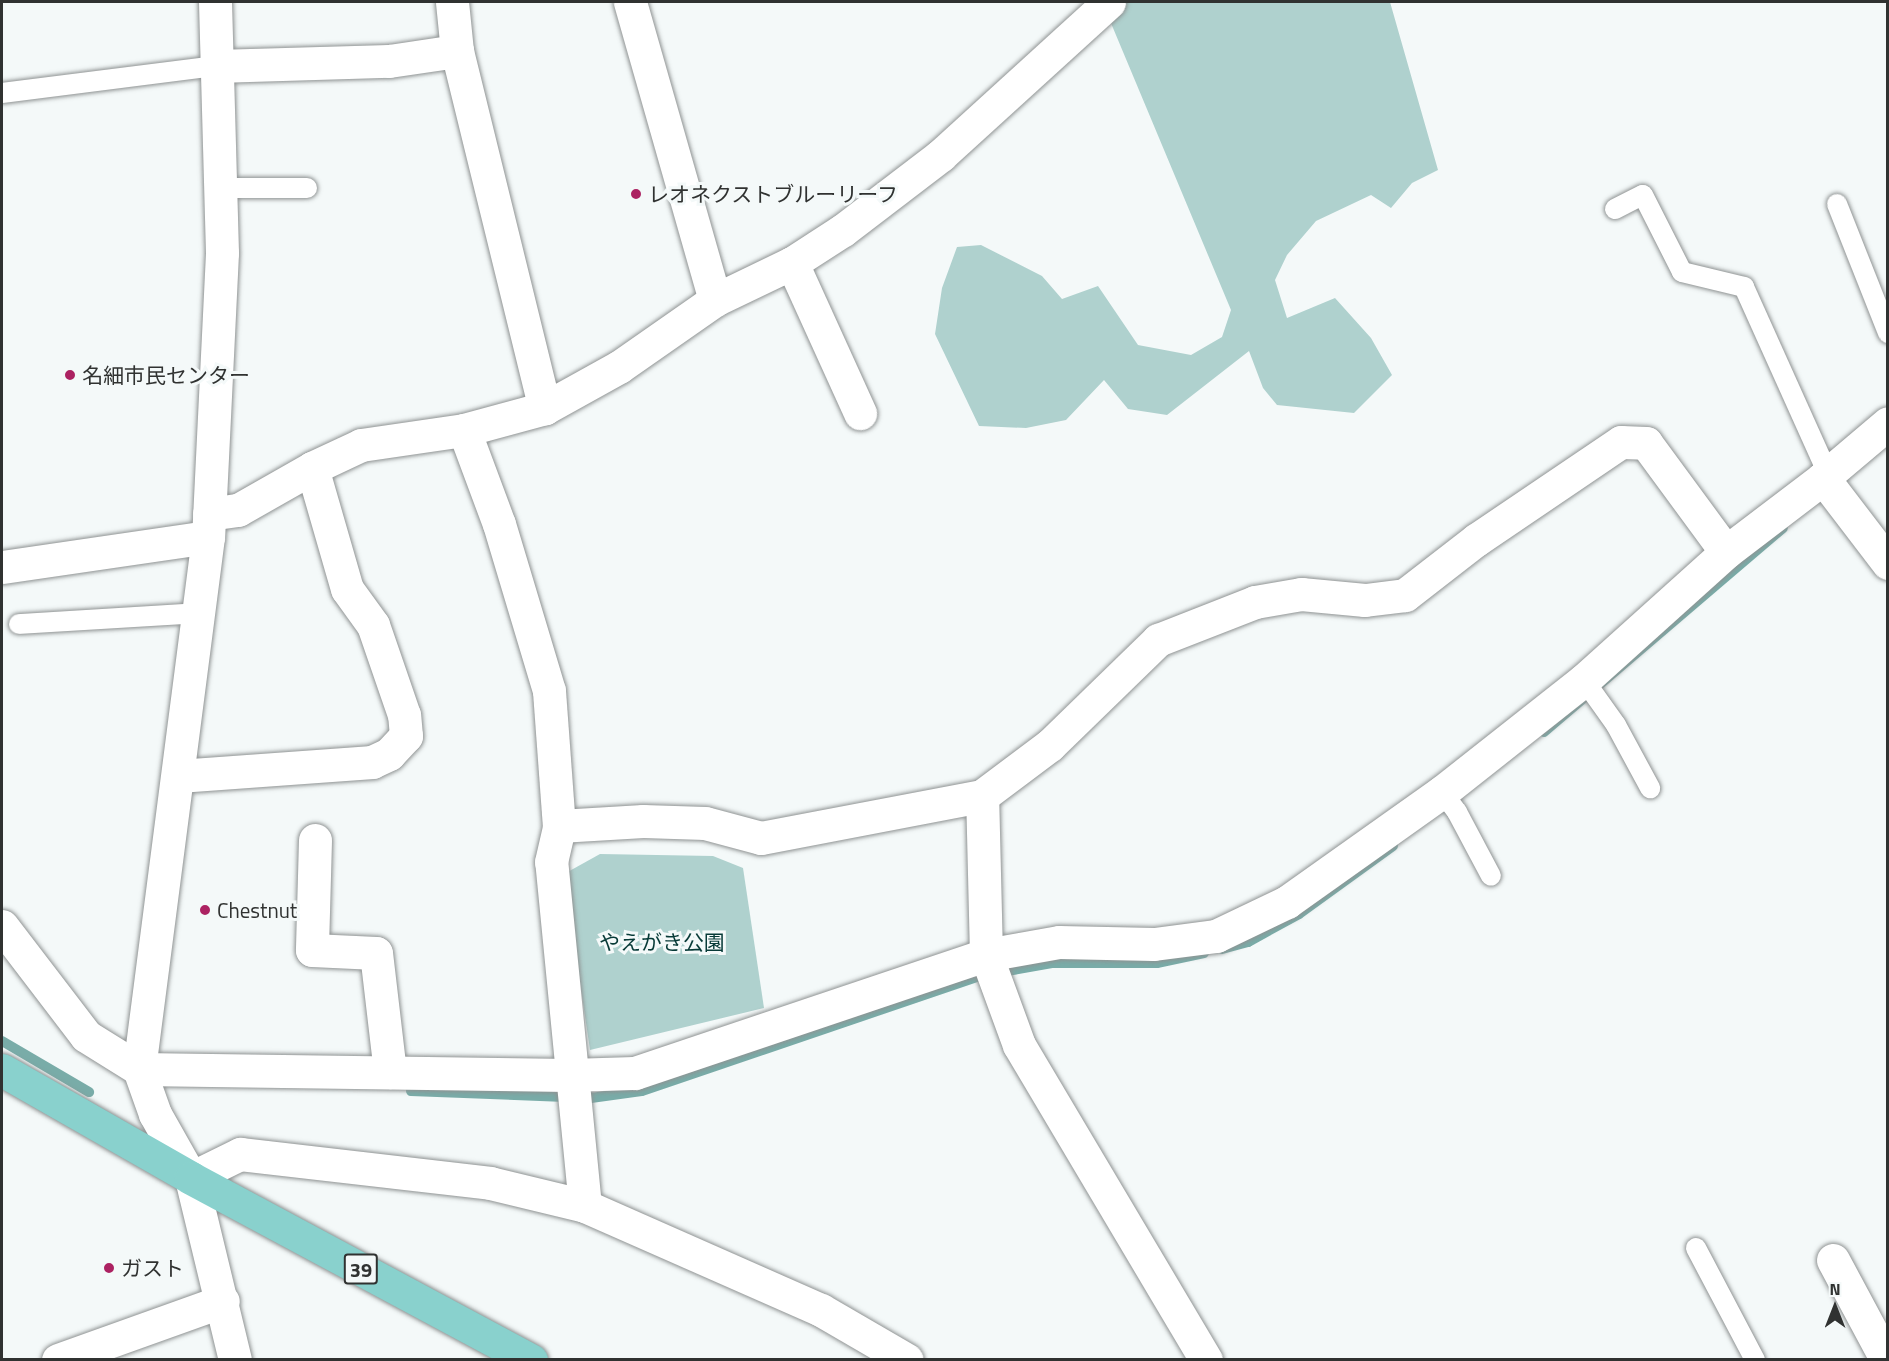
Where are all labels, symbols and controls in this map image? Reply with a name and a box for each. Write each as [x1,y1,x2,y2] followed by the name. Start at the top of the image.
[648,181,900,207] place label: レオネクストブルーリーフ
[629,187,643,201] marker: レオネクストブルーリーフ
[82,362,250,388] place label: 名細市民センター
[63,368,77,382] marker: 名細市民センター
[217,897,297,923] place label: Chestnut
[198,903,212,917] marker: Chestnut
[599,929,725,955] park label: やえがき公園
[343,1252,379,1286] road number: 39
[121,1255,184,1281] place label: ガスト
[102,1261,116,1275] marker: ガスト
[1805,1277,1865,1337] north arrow
[1829,1277,1841,1301] text: N

